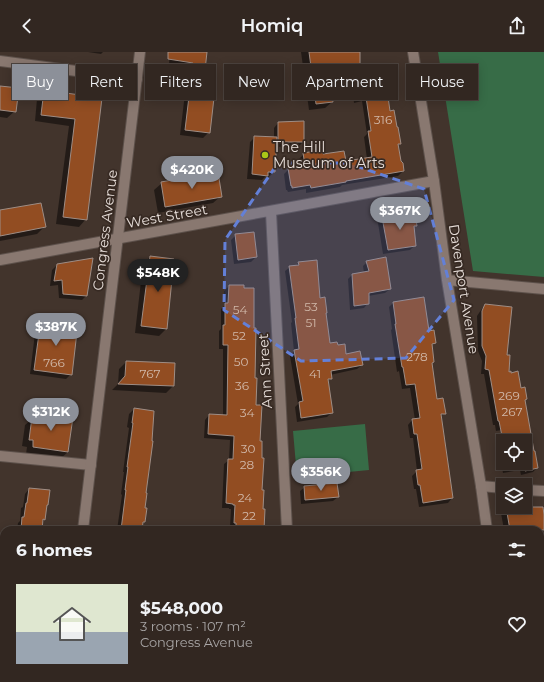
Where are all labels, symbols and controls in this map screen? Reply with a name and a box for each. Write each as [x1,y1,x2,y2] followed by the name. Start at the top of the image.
[16,15,38,37] icon: back
[241,15,303,37] text: Homiq
[506,15,528,37] icon: share
[12,64,68,100] chip: Buy
[76,64,137,100] chip: Rent
[145,64,216,100] chip: Filters
[224,64,284,100] chip: New
[292,64,398,100] chip: Apartment
[406,64,478,100] chip: House
[374,112,392,127] house number: 316
[273,138,385,172] place label: The Hill Museum of Arts
[260,150,270,160] marker: The Hill Museum of Arts
[164,156,220,190] pin: $420K
[170,161,214,177] text: $420K
[89,169,121,291] street label: Congress Avenue
[372,197,428,231] pin: $367K
[125,200,209,232] street label: West Street
[379,202,421,218] text: $367K
[445,223,483,355] street label: Davenport Avenue
[130,259,186,293] pin: $548K
[136,264,180,280] text: $548K
[304,299,318,314] house number: 53
[233,302,247,317] house number: 54
[28,313,84,347] pin: $387K
[305,315,317,330] house number: 51
[35,318,77,334] text: $387K
[232,328,246,343] house number: 52
[254,333,276,409] street label: Ann Street
[406,349,428,364] house number: 278
[234,354,248,369] house number: 50
[43,355,65,370] house number: 766
[139,366,161,381] house number: 767
[309,366,321,381] house number: 41
[235,378,249,393] house number: 36
[498,388,520,403] house number: 269
[23,398,79,432] pin: $312K
[32,403,70,419] text: $312K
[501,404,523,419] house number: 267
[240,405,254,420] house number: 34
[496,434,532,514] map controls
[496,434,532,470] button: locate
[241,441,255,456] house number: 30
[240,457,255,472] house number: 28
[293,458,349,492] pin: $356K
[300,463,342,479] text: $356K
[496,478,532,514] button: layers
[238,490,252,505] house number: 24
[242,508,256,523] house number: 22
[506,539,528,561] icon: filters
[16,540,92,560] text: 6 homes
[140,598,223,618] text: $548,000
[48,600,96,648] icon: home
[506,613,528,635] icon: heart
[140,618,246,634] text: 3 rooms · 107 m²
[140,634,253,650] text: Congress Avenue

